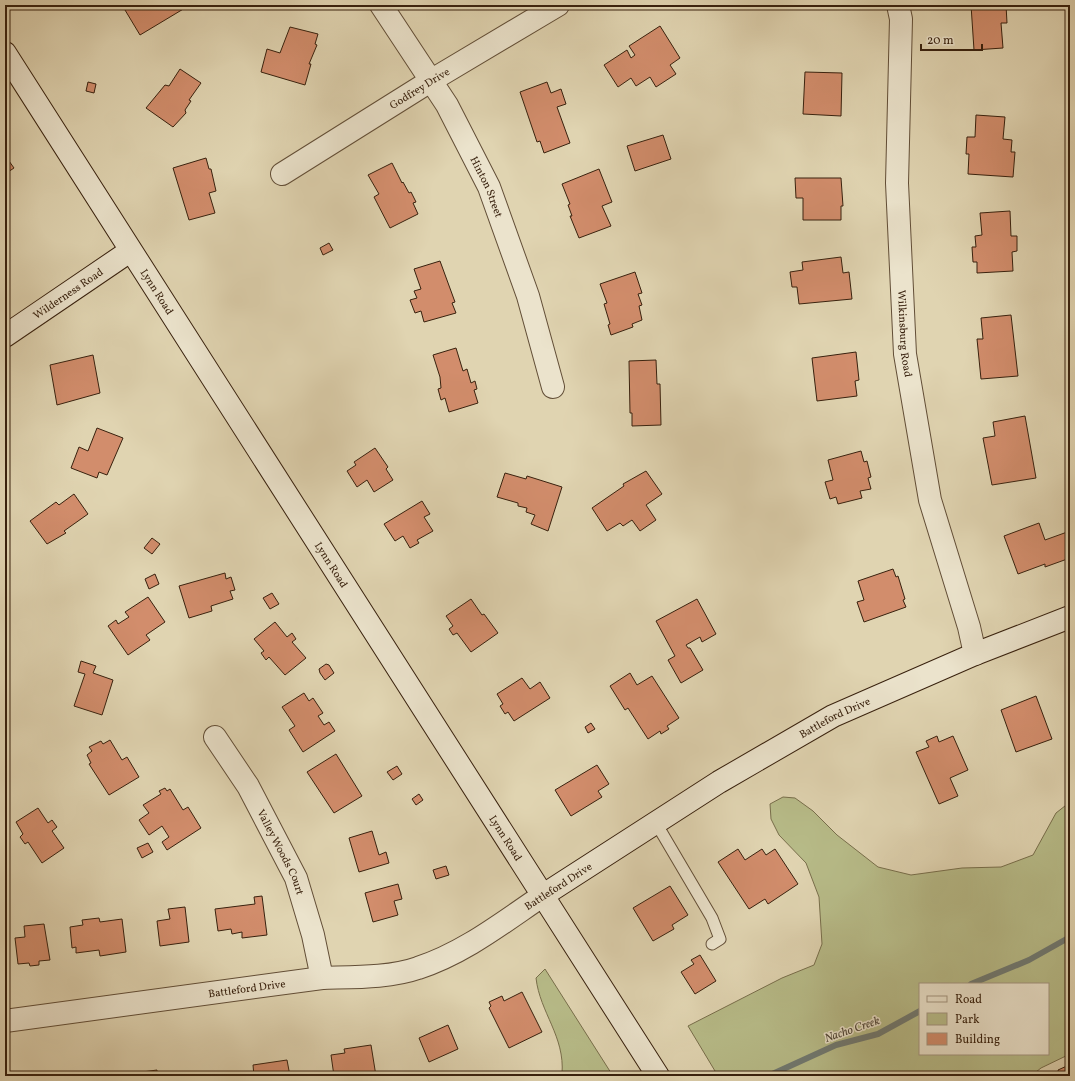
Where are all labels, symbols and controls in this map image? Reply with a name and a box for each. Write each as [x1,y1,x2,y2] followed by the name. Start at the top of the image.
[921,26,982,52] scale bar
[927,33,954,49] text: 20 m
[387,65,453,114] street label: Godfrey Drive
[466,154,505,220] street label: Hinton Street
[31,265,107,324] street label: Wilderness Road
[136,267,176,318] street label: Lynn Road
[893,289,915,378] street label: Wilkinsburg Road
[310,540,351,591] street label: Lynn Road
[797,695,873,743] street label: Battleford Drive
[252,807,307,897] street label: Valley Woods Court
[484,813,525,864] street label: Lynn Road
[522,860,596,915] street label: Battleford Drive
[207,977,287,1002] street label: Battleford Drive
[919,983,1049,1055] legend
[955,992,982,1008] text: Road
[955,1012,980,1028] text: Park
[823,1013,883,1047] water label: Nacho Creek
[955,1032,1000,1048] text: Building

